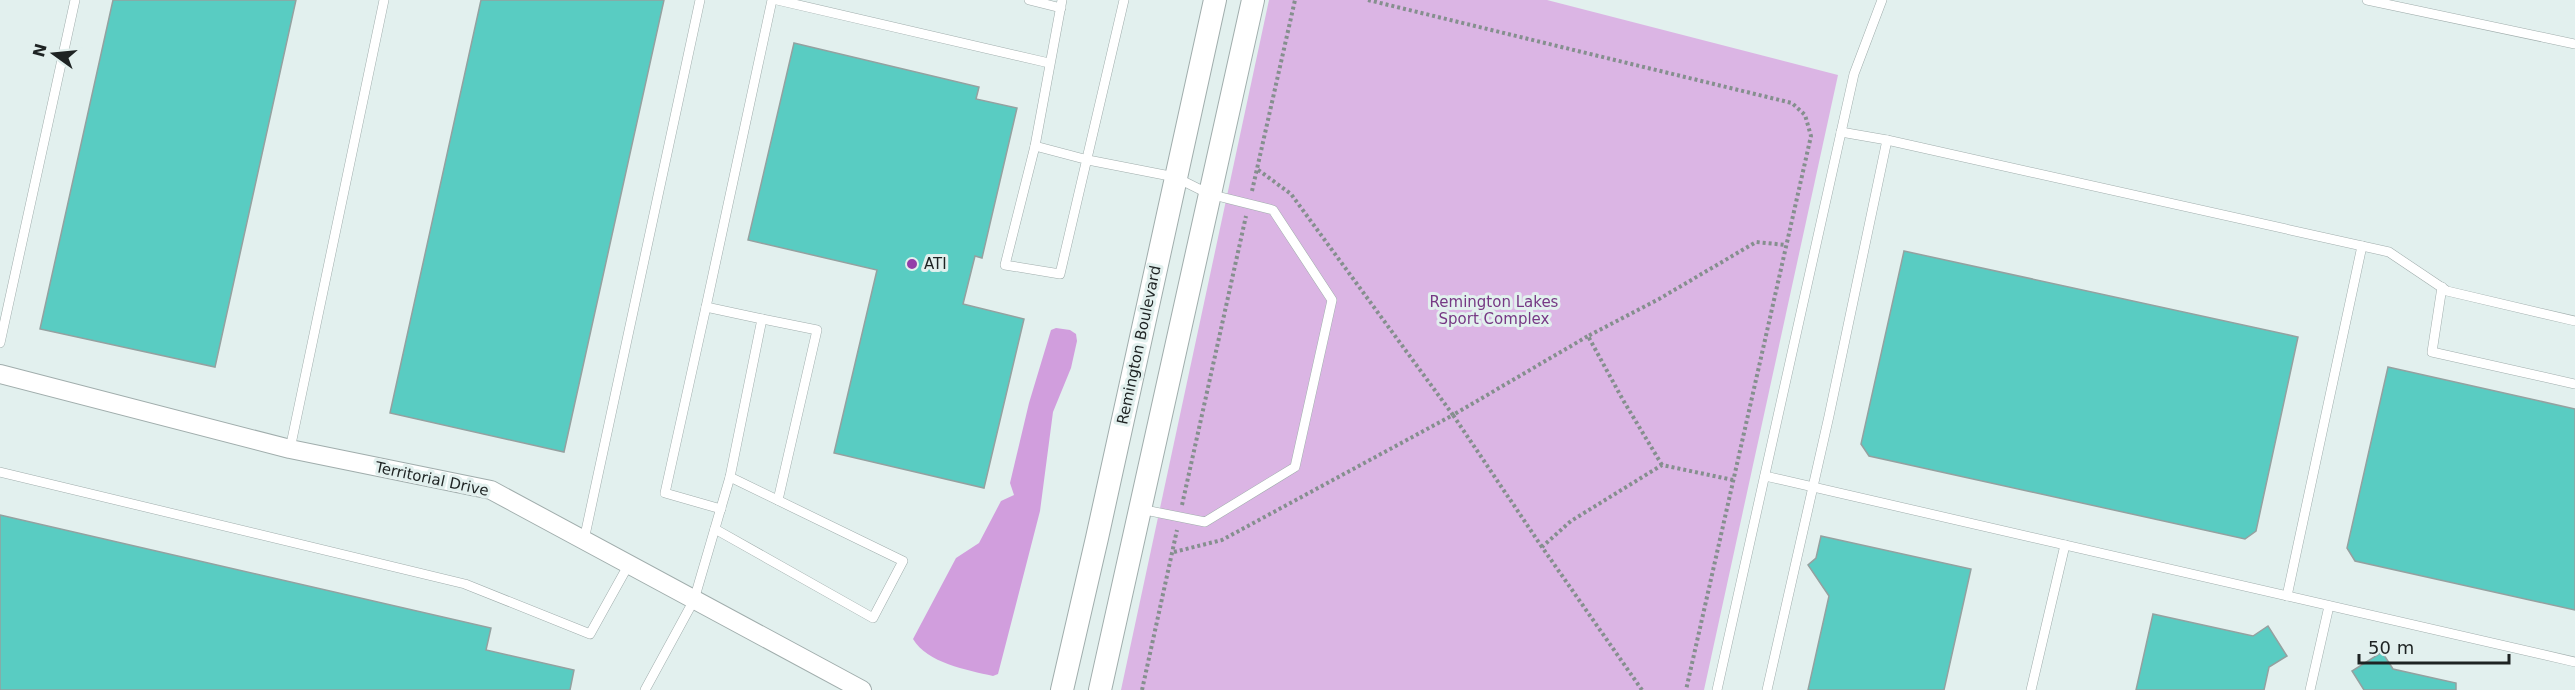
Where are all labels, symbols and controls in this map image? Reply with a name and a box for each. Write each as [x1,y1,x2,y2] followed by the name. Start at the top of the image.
[24,24,84,84] north arrow
[29,41,51,59] text: N
[924,255,947,273] place label: ATI
[905,257,919,271] marker: ATI
[1113,264,1165,426] street label: Remington Boulevard
[1430,293,1559,328] park label: Remington Lakes Sport Complex
[373,458,490,500] street label: Territorial Drive
[2359,627,2509,665] scale bar
[2368,637,2414,658] text: 50 m

